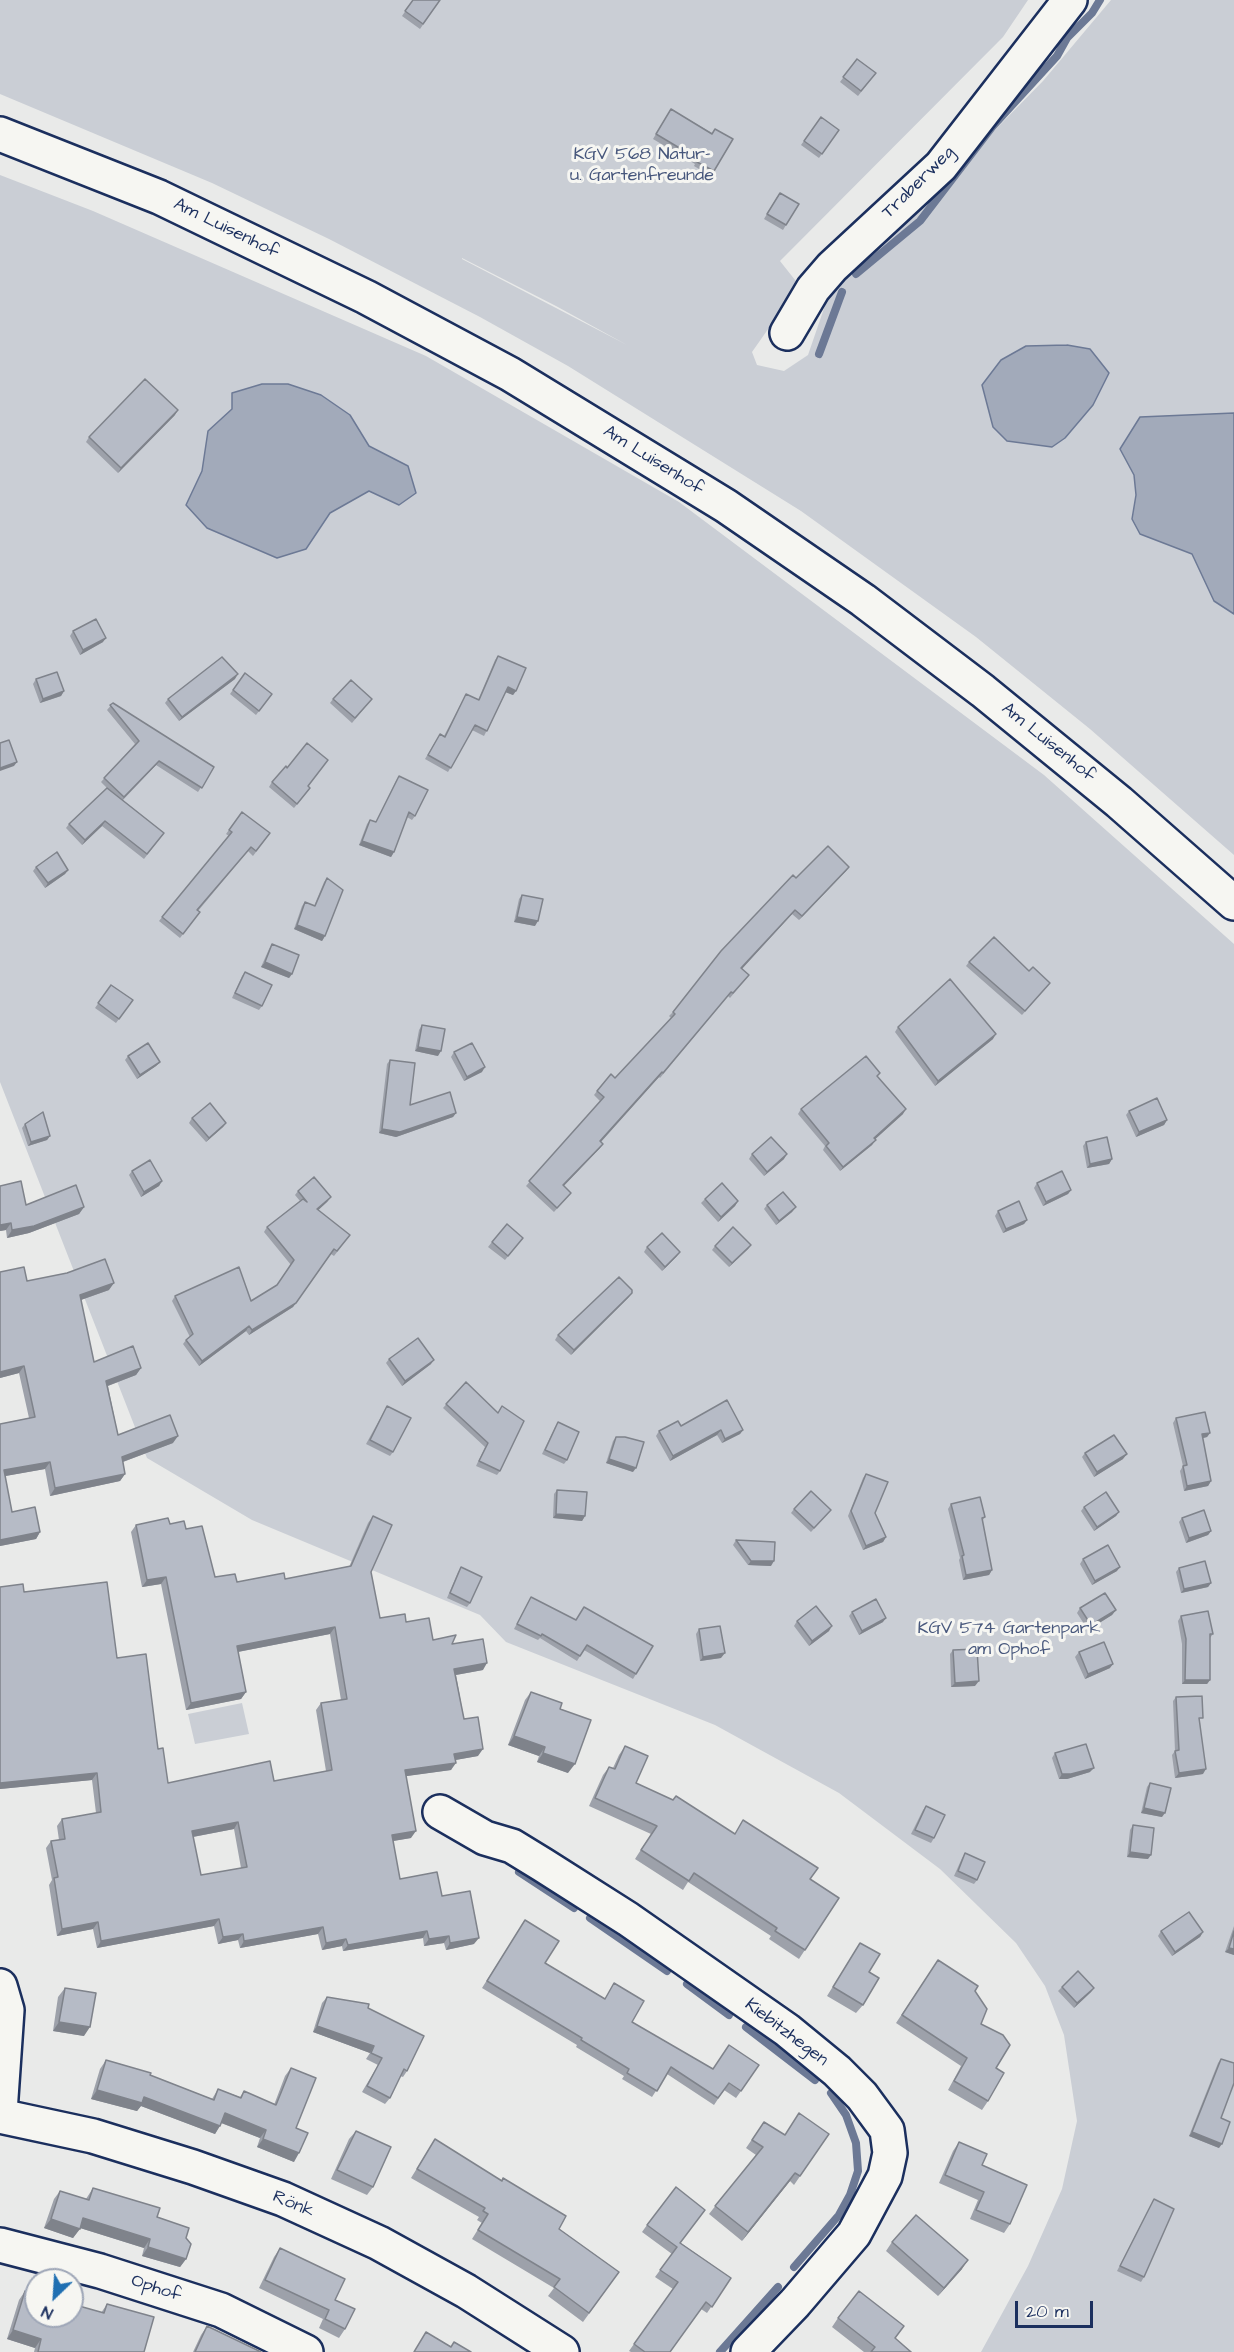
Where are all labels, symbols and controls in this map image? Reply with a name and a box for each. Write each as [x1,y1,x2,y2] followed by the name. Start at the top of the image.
[878,142,960,224] street label: Traberweg
[570,144,714,186] park label: KGV 568 Natur- u. Gartenfreunde
[170,194,282,264] street label: Am Luisenhof
[599,421,707,501] street label: Am Luisenhof
[997,699,1099,787] street label: Am Luisenhof
[918,1618,1100,1660] park label: KGV 574 Gartenpark am Ophof
[740,1995,832,2071] street label: Kiebitzhegen
[269,2187,317,2223] street label: Rönk
[24,2268,84,2328] north arrow
[128,2271,184,2307] street label: Ophof
[1018,2289,1096,2327] scale bar
[1026,2299,1069,2324] text: 20 m
[38,2300,56,2325] text: N

